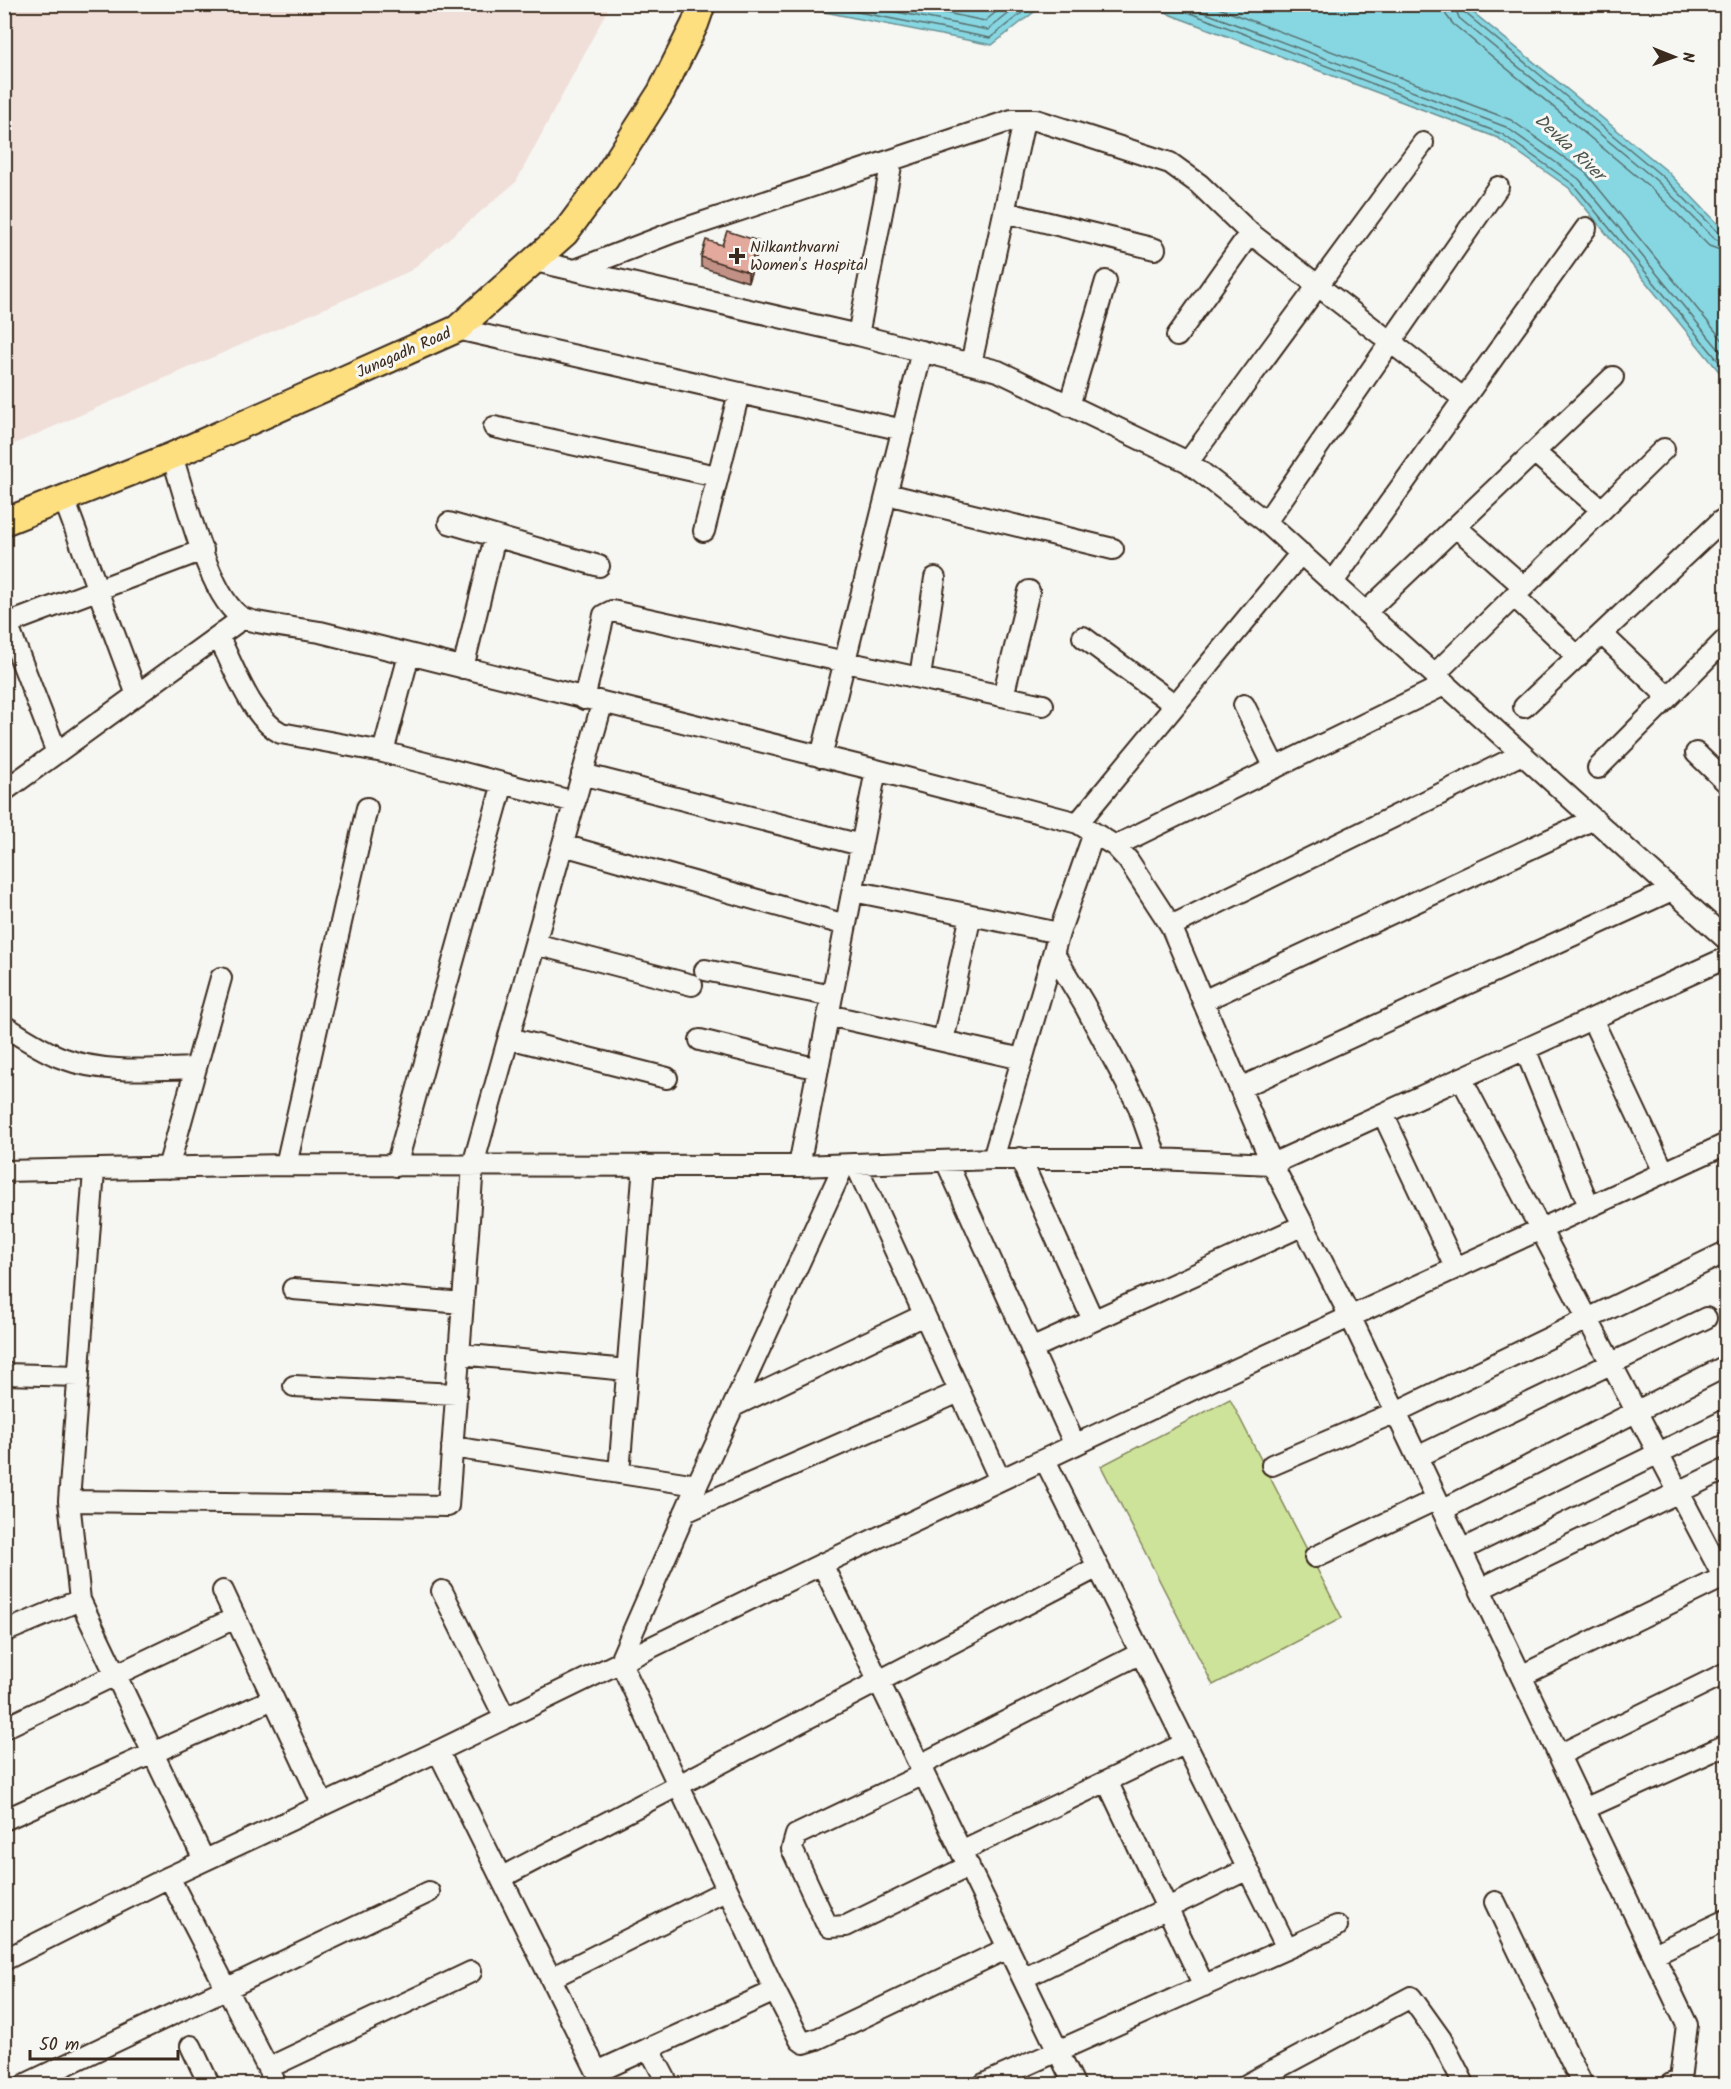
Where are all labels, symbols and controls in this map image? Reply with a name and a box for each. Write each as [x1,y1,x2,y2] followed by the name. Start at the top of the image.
[1644,27,1704,87] north arrow
[1675,52,1700,63] text: N
[1527,107,1614,191] water label: Devka River
[750,235,868,278] place label: Nilkanthvarni Women's Hospital
[728,247,746,265] marker: Nilkanthvarni Women's Hospital
[353,321,456,385] street label: Junagadh Road
[30,2023,178,2061] scale bar
[39,2031,79,2060] text: 50 m

